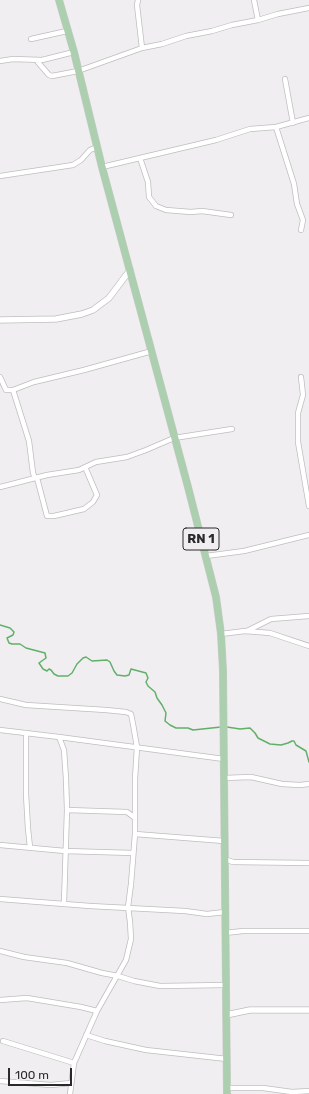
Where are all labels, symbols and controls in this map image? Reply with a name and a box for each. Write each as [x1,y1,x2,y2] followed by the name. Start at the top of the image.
[183,528,219,550] road number: RN 1
[10,1060,74,1086] scale bar
[15,1068,49,1082] text: 100 m

